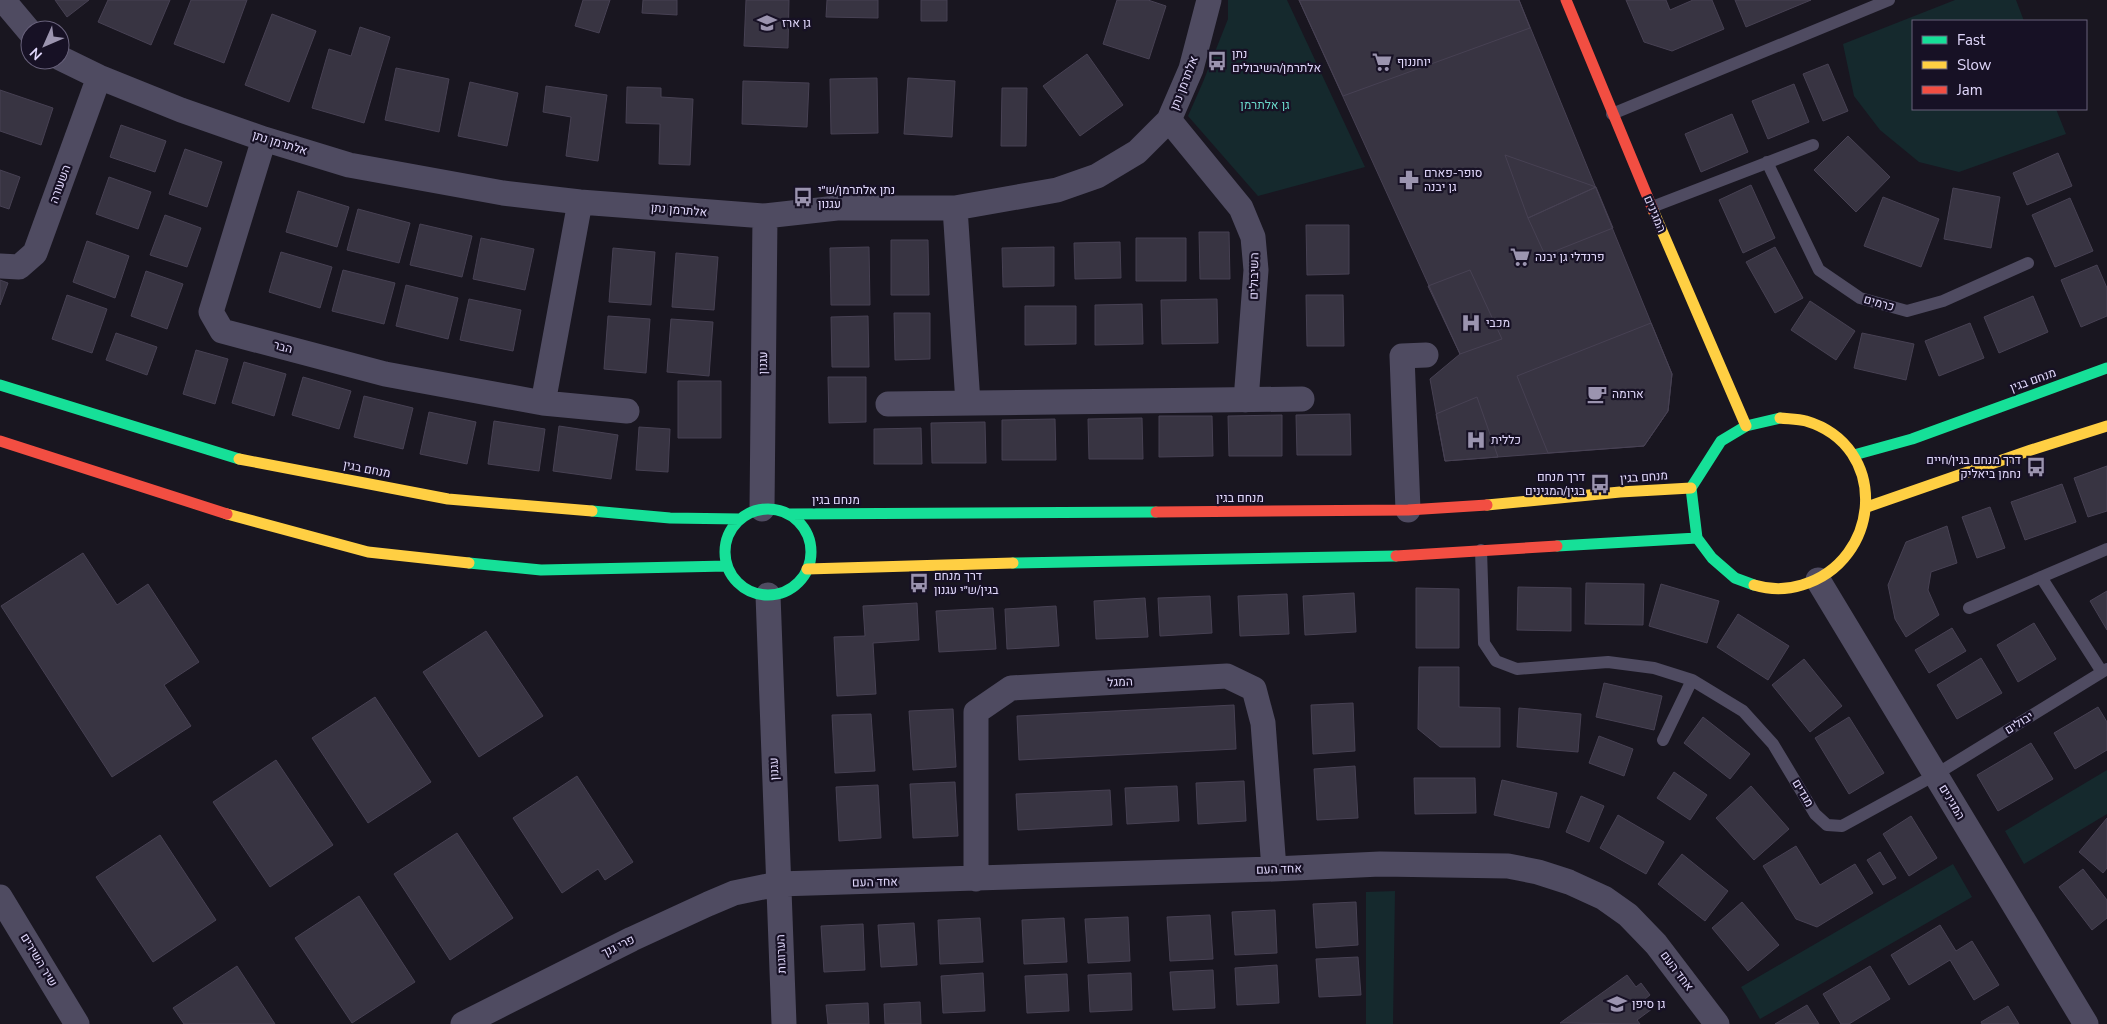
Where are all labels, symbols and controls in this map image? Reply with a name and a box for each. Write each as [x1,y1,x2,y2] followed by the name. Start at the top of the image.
[756,12,778,34] school or university icon: גן ארז
[782,15,811,31] place label: גן ארז
[20,20,70,70] north arrow
[1912,20,2087,110] legend
[1957,30,1986,50] text: Fast
[26,43,47,64] text: N
[1232,46,1321,76] place label: נתן אלתרמן/השיבולים
[1206,50,1228,72] bus stop icon: נתן אלתרמן/השיבולים
[1371,51,1393,73] supermarket icon: יוחננוף
[1166,53,1202,112] street label: אלתרמן נתן
[1397,54,1431,70] place label: יוחננוף
[1957,55,1992,75] text: Slow
[1956,80,1983,100] text: Jam
[1240,97,1290,113] park label: גן אלתרמן
[251,127,310,159] street label: אלתרמן נתן
[46,162,74,206] street label: השעורה
[1424,165,1482,195] place label: סופר-פארם גן יבנה
[1398,169,1420,191] pharmacy icon: סופר-פארם גן יבנה
[818,182,895,212] place label: נתן אלתרמן/ש״י עגנון
[792,186,814,208] bus stop icon: נתן אלתרמן/ש״י עגנון
[1640,193,1670,235] street label: המגינים
[650,200,708,220] street label: אלתרמן נתן
[1509,246,1531,268] supermarket icon: פרנדלי גן יבנה
[1535,249,1604,265] place label: פרנדלי גן יבנה
[1246,252,1262,300] street label: השיבולים
[1862,291,1896,315] street label: כרמים
[1460,312,1482,334] hospital icon: מכבי
[1486,315,1510,331] place label: מכבי
[272,337,294,357] street label: הבר
[755,351,771,375] street label: עגנון
[2008,364,2058,396] street label: מנחם בגין
[1586,383,1608,405] cafe icon: ארומה
[1612,386,1644,402] place label: ארומה
[1465,429,1487,451] hospital icon: כללית
[1491,432,1521,448] place label: כללית
[1926,452,2021,482] place label: דרך מנחם בגין/חיים נחמן ביאליק
[2025,456,2047,478] bus stop icon: דרך מנחם בגין/חיים נחמן ביאליק
[342,457,392,481] street label: מנחם בגין
[1620,467,1668,487] street label: מנחם בגין
[1525,469,1586,499] place label: דרך מנחם בגין/המגינים
[1589,473,1611,495] bus stop icon: דרך מנחם בגין/המגינים
[1216,490,1264,506] street label: מנחם בגין
[812,492,860,508] street label: מנחם בגין
[934,568,999,598] place label: דרך מנחם בגין/ש״י עגנון
[908,572,930,594] bus stop icon: דרך מנחם בגין/ש״י עגנון
[1107,673,1133,691] street label: המגל
[2002,708,2036,738] street label: יבולים
[766,757,782,781] street label: עגנון
[1788,776,1818,810] street label: מגדים
[1935,781,1969,823] street label: המגינים
[1256,860,1303,878] street label: אחד העם
[852,874,898,890] street label: אחד העם
[17,930,61,990] street label: שיר השירים
[599,931,637,961] street label: פרי גנך
[772,934,790,974] street label: הערוגות
[1657,948,1697,994] street label: אחד העם
[1606,993,1628,1015] school or university icon: גן סיפן
[1632,996,1666,1012] place label: גן סיפן

